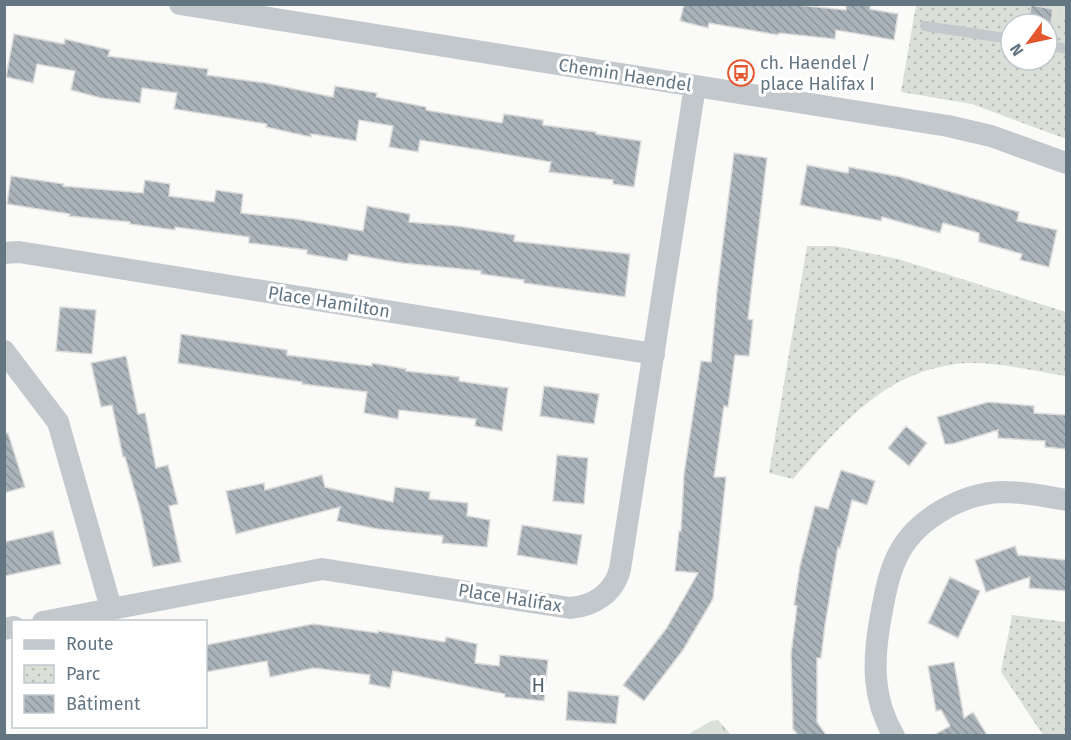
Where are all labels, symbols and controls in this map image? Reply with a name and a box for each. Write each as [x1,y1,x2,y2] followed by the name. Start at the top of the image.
[999,12,1059,72] north arrow
[1006,40,1028,60] text: N
[760,52,875,95] place label: ch. Haendel / place Halifax I
[557,54,693,96] street label: Chemin Haendel
[726,58,756,88] bus stop icon: ch. Haendel / place Halifax I
[266,282,392,322] street label: Place Hamilton
[457,579,564,617] street label: Place Halifax
[12,620,207,728] legend
[66,633,114,655] text: Route
[66,663,101,685] text: Parc
[531,673,547,697] district label: H
[66,693,141,715] text: Bâtiment

